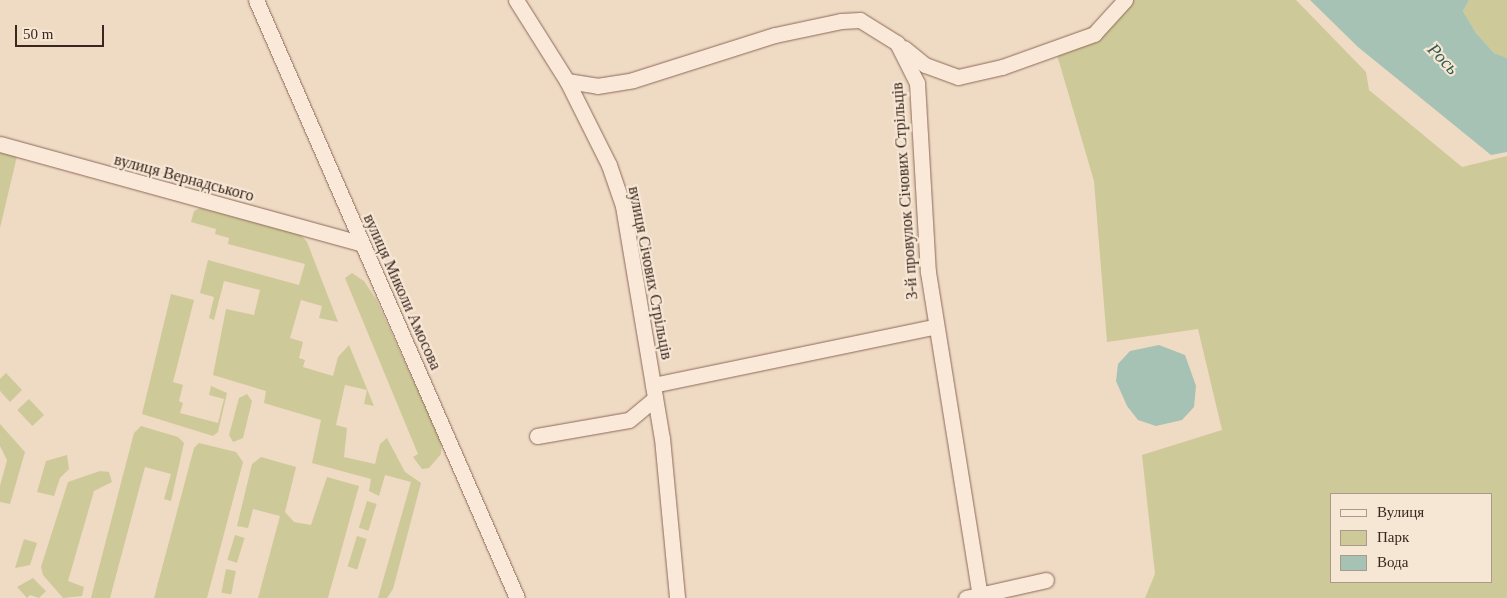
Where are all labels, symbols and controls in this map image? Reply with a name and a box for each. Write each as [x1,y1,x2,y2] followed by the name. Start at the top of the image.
[18,15,106,47] scale bar
[23,26,53,42] text: 50 m
[1423,39,1463,79] water label: Рось
[888,82,922,300] street label: 3-й провулок Січових Стрільців
[112,150,256,206] street label: вулиця Вернадського
[624,185,676,361] street label: вулиця Січових Стрільців
[359,211,445,373] street label: вулиця Миколи Амосова
[1330,493,1492,583] legend
[1377,504,1424,520] text: Вулиця
[1377,529,1409,545] text: Парк
[1377,554,1408,570] text: Вода

